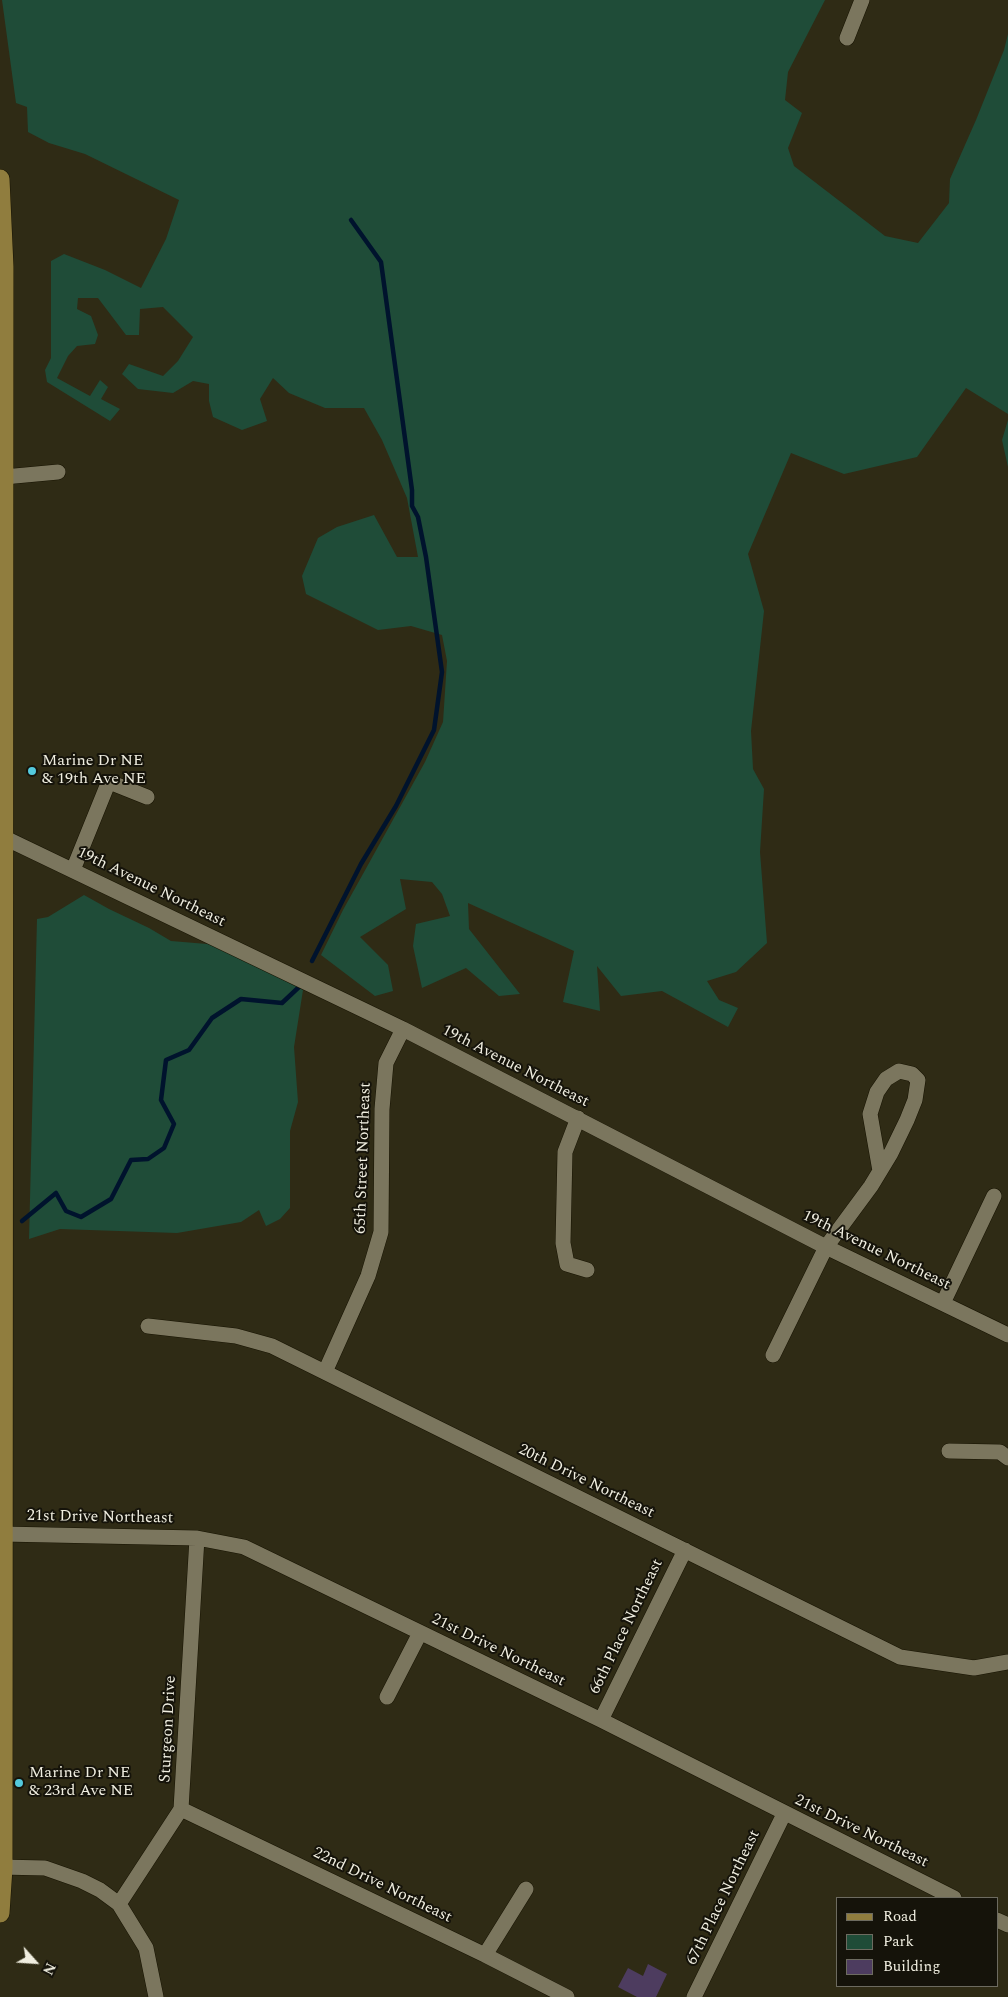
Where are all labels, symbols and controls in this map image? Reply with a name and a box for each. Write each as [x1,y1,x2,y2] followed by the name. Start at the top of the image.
[42,752,146,790] place label: Marine Dr NE & 19th Ave NE
[26,765,38,777] marker: Marine Dr NE & 19th Ave NE
[74,844,228,932] street label: 19th Avenue Northeast
[438,1022,592,1112] street label: 19th Avenue Northeast
[352,1082,376,1234] street label: 65th Street Northeast
[799,1207,953,1295] street label: 19th Avenue Northeast
[515,1441,657,1523] street label: 20th Drive Northeast
[27,1507,173,1529] street label: 21st Drive Northeast
[586,1556,668,1698] street label: 66th Place Northeast
[428,1610,568,1692] street label: 21st Drive Northeast
[157,1675,181,1783] street label: Sturgeon Drive
[29,1764,133,1802] place label: Marine Dr NE & 23rd Ave NE
[13,1777,25,1789] marker: Marine Dr NE & 23rd Ave NE
[791,1791,931,1873] street label: 21st Drive Northeast
[683,1827,765,1969] street label: 67th Place Northeast
[309,1844,455,1928] street label: 22nd Drive Northeast
[836,1897,998,1987] legend
[883,1905,917,1928] text: Road
[883,1930,914,1953] text: Park
[10,1937,60,1987] north arrow
[883,1955,940,1978] text: Building
[37,1959,61,1979] text: N

